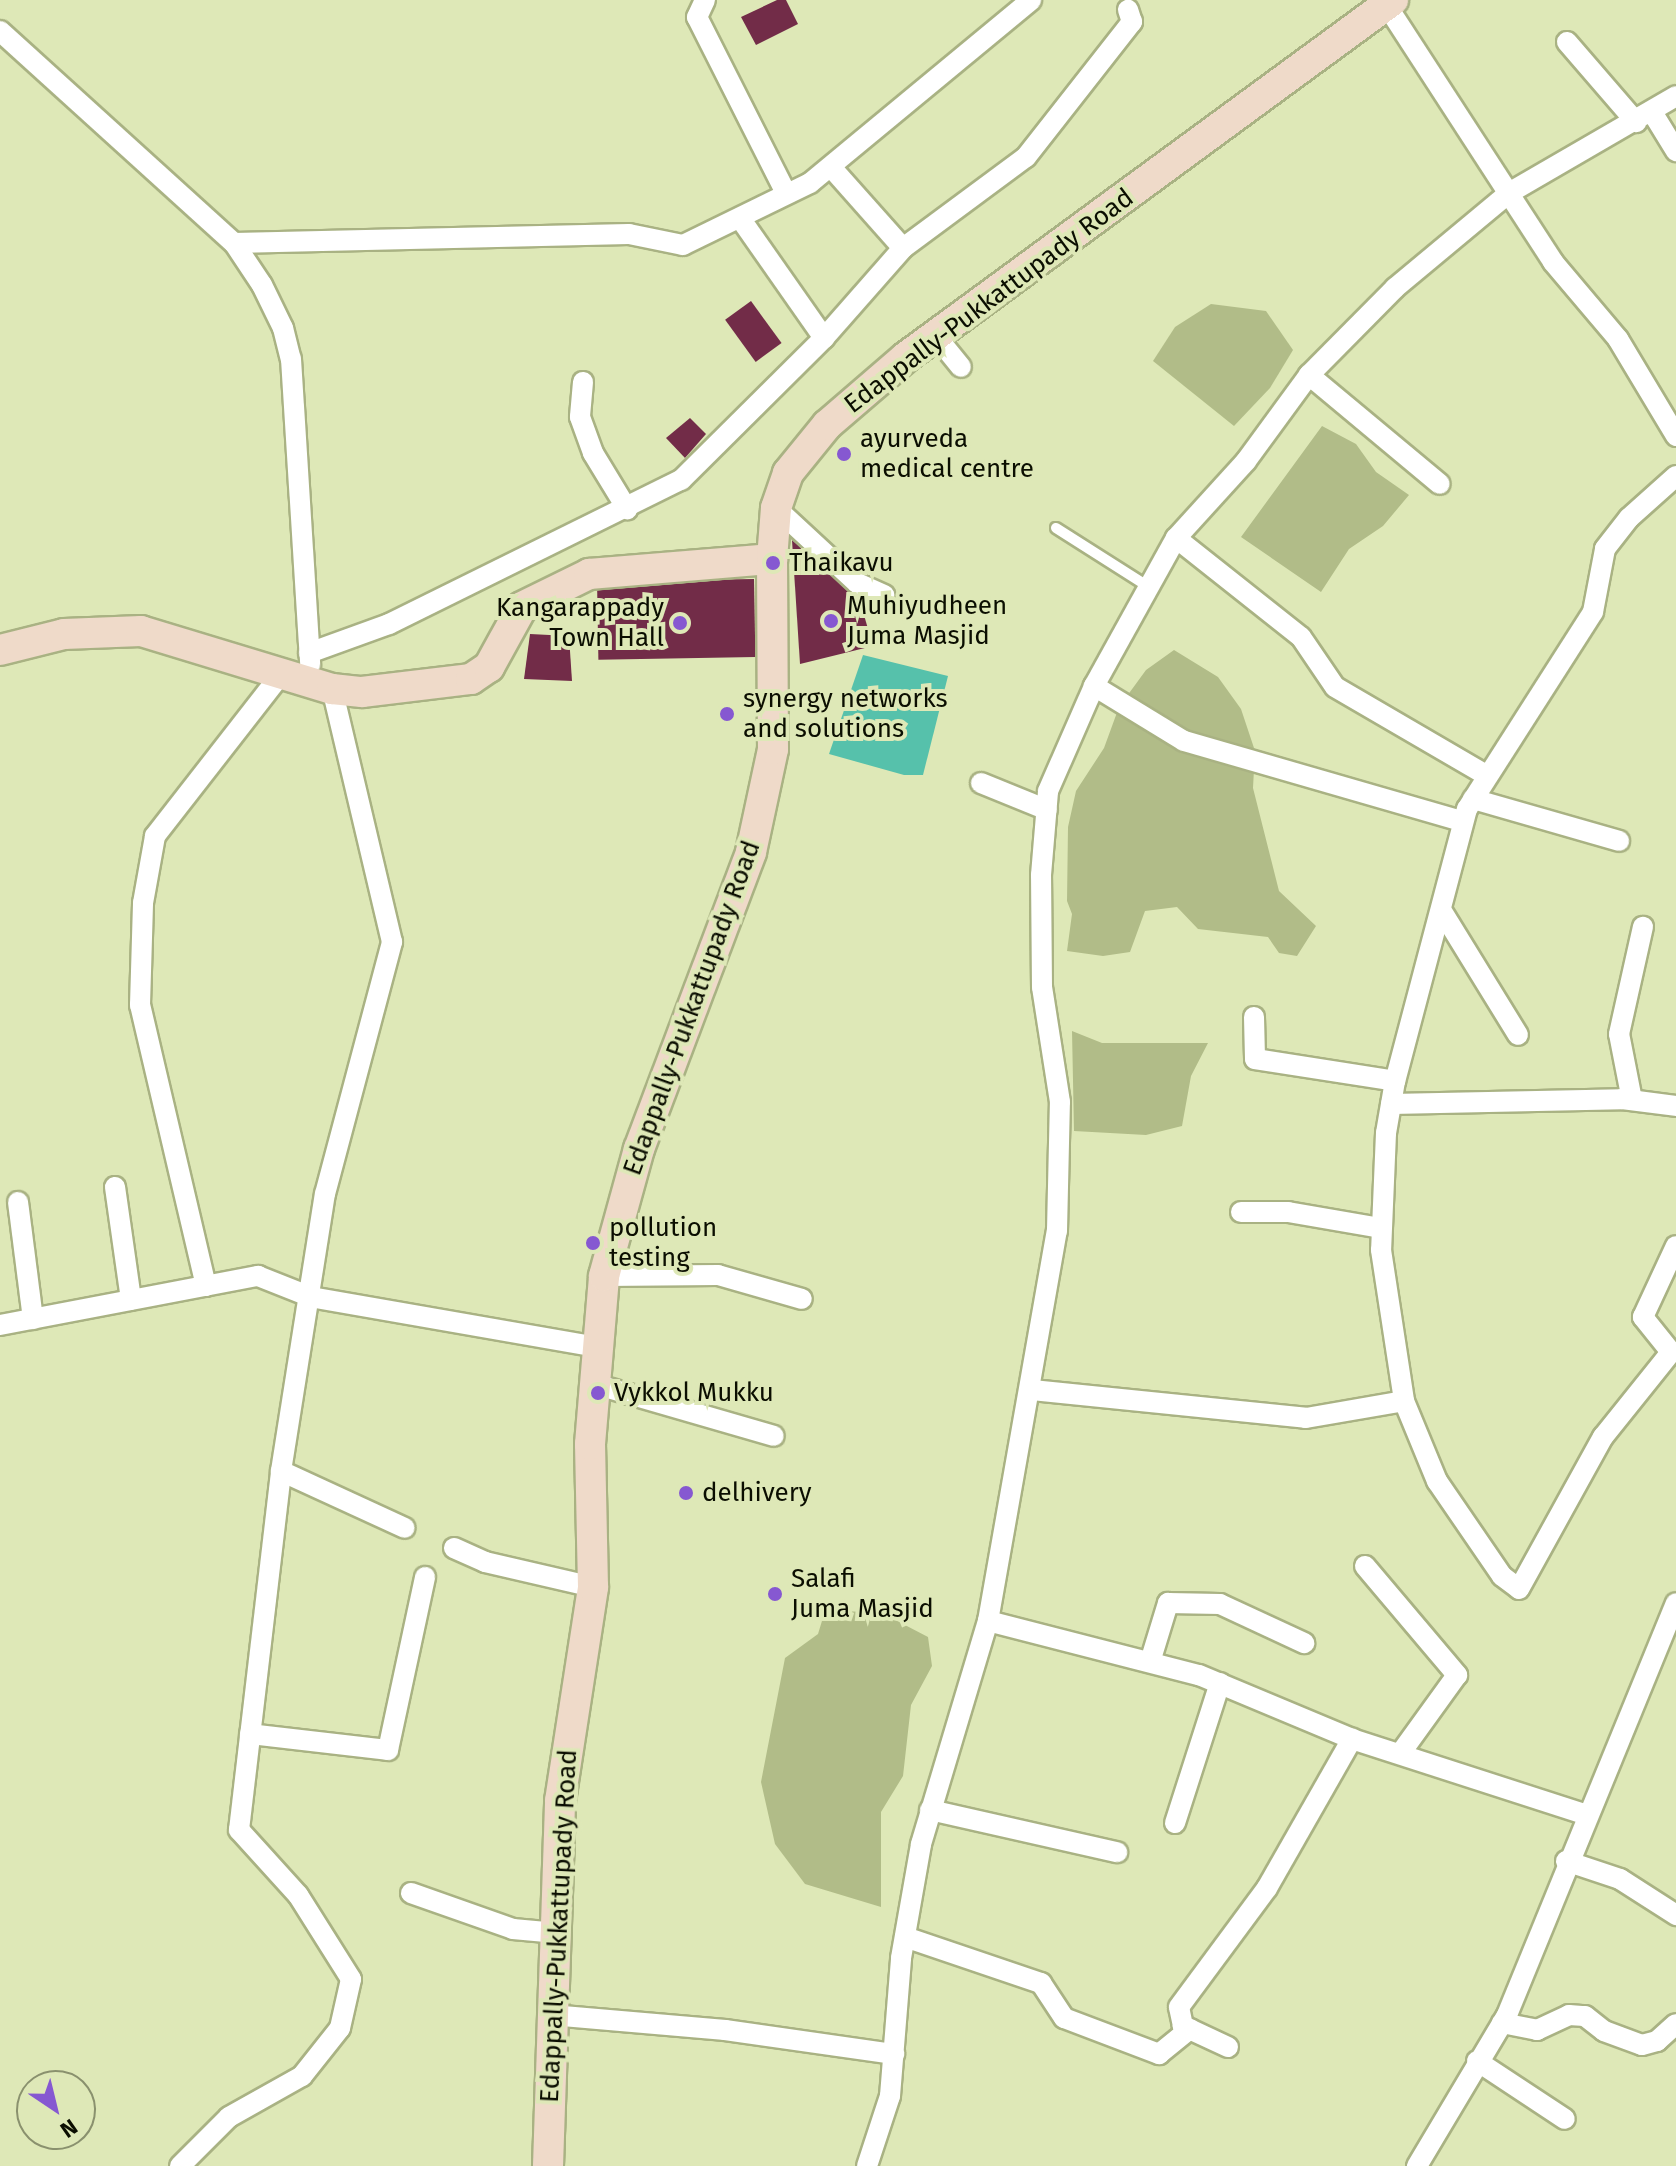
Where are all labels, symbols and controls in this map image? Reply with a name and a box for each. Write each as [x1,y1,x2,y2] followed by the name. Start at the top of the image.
[838,182,1140,420] street label: Edappally-Pukkattupady Road
[860,423,1034,484] place label: ayurveda medical centre
[835,445,853,463] marker: ayurveda medical centre
[789,547,894,579] place label: Thaikavu
[764,554,782,572] marker: Thaikavu
[847,590,1007,652] place label: Muhiyudheen Juma Masjid
[496,592,664,654] place label: Kangarappady Town Hall
[822,612,840,630] marker: Muhiyudheen Juma Masjid
[671,614,689,632] marker: Kangarappady Town Hall
[743,683,948,744] place label: synergy networks and solutions
[718,705,736,723] marker: synergy networks and solutions
[617,836,767,1180] street label: Edappally-Pukkattupady Road
[609,1212,717,1274] place label: pollution testing
[584,1234,602,1252] marker: pollution testing
[614,1377,774,1409] place label: Vykkol Mukku
[589,1384,607,1402] marker: Vykkol Mukku
[702,1477,812,1509] place label: delhivery
[677,1484,695,1502] marker: delhivery
[791,1563,934,1624] place label: Salafi Juma Masjid
[766,1585,784,1603] marker: Salafi Juma Masjid
[534,1748,584,2104] street label: Edappally-Pukkattupady Road
[16,2070,96,2150] north arrow
[55,2113,83,2144] text: N

